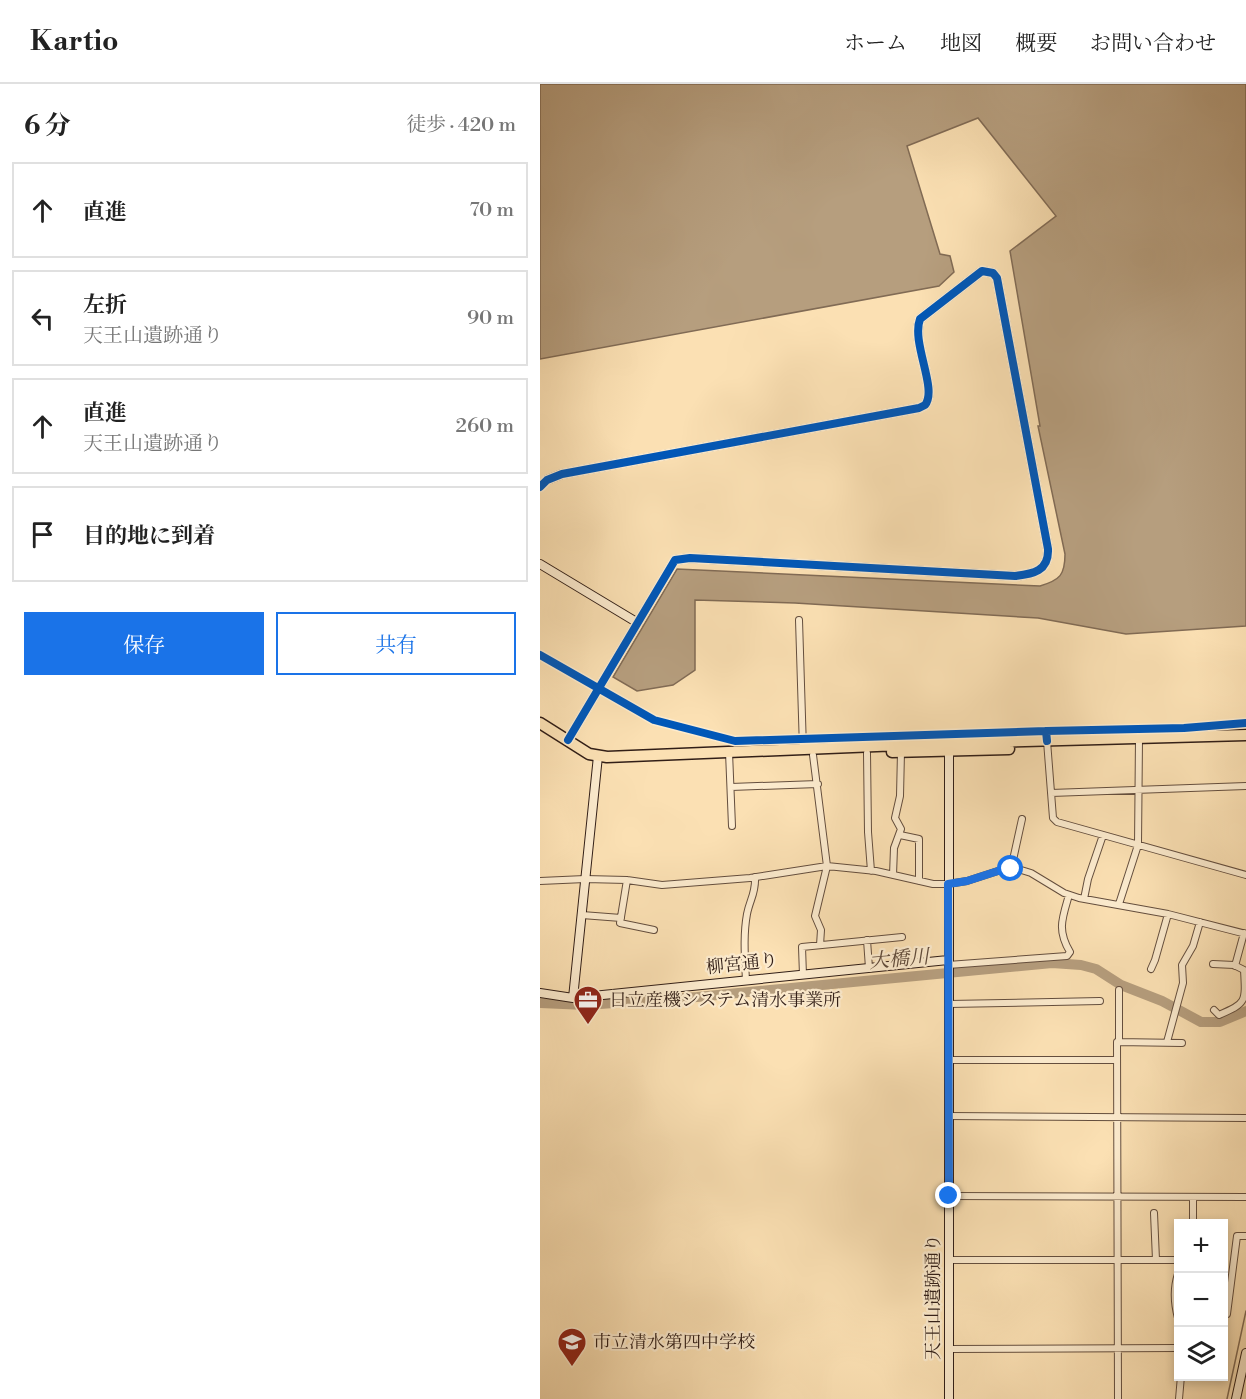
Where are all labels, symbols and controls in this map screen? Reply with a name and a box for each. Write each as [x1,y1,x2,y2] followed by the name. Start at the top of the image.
[30,24,119,59] text: Kartio
[844,31,907,57] text: ホーム
[940,31,982,57] text: 地図
[1015,31,1057,57] text: 概要
[1090,31,1216,57] text: お問い合わせ
[24,110,71,142] text: 6 分
[406,113,516,138] text: 徒歩 · 420 m
[26,194,59,227] icon: ahead
[470,198,514,223] text: 70 m
[83,199,127,226] text: 直進
[83,292,127,319] text: 左折
[26,302,59,335] icon: left
[467,306,514,331] text: 90 m
[83,324,223,349] text: 天王山遺跡通り
[83,400,127,427] text: 直進
[26,410,59,443] icon: ahead
[456,414,514,439] text: 260 m
[83,432,223,457] text: 天王山遺跡通り
[26,518,59,551] icon: arrive
[83,523,215,550] text: 目的地に到着
[24,612,264,675] button: 保存
[276,612,516,675] button: 共有
[997,855,1023,881] route start
[868,945,932,975] water label: 大橋川
[705,949,779,979] street label: 柳宮通り
[572,984,604,1026] office icon: 日立産機システム清水事業所
[609,989,841,1012] place label: 日立産機システム清水事業所
[935,1182,961,1208] route end
[1174,1219,1228,1381] map controls
[1174,1219,1228,1273] button: +
[922,1234,945,1360] street label: 天王山遺跡通り
[1174,1273,1228,1327] button: −
[556,1326,588,1368] school or university icon: 市立清水第四中学校
[1174,1327,1228,1381] button: layers
[593,1331,755,1354] place label: 市立清水第四中学校

